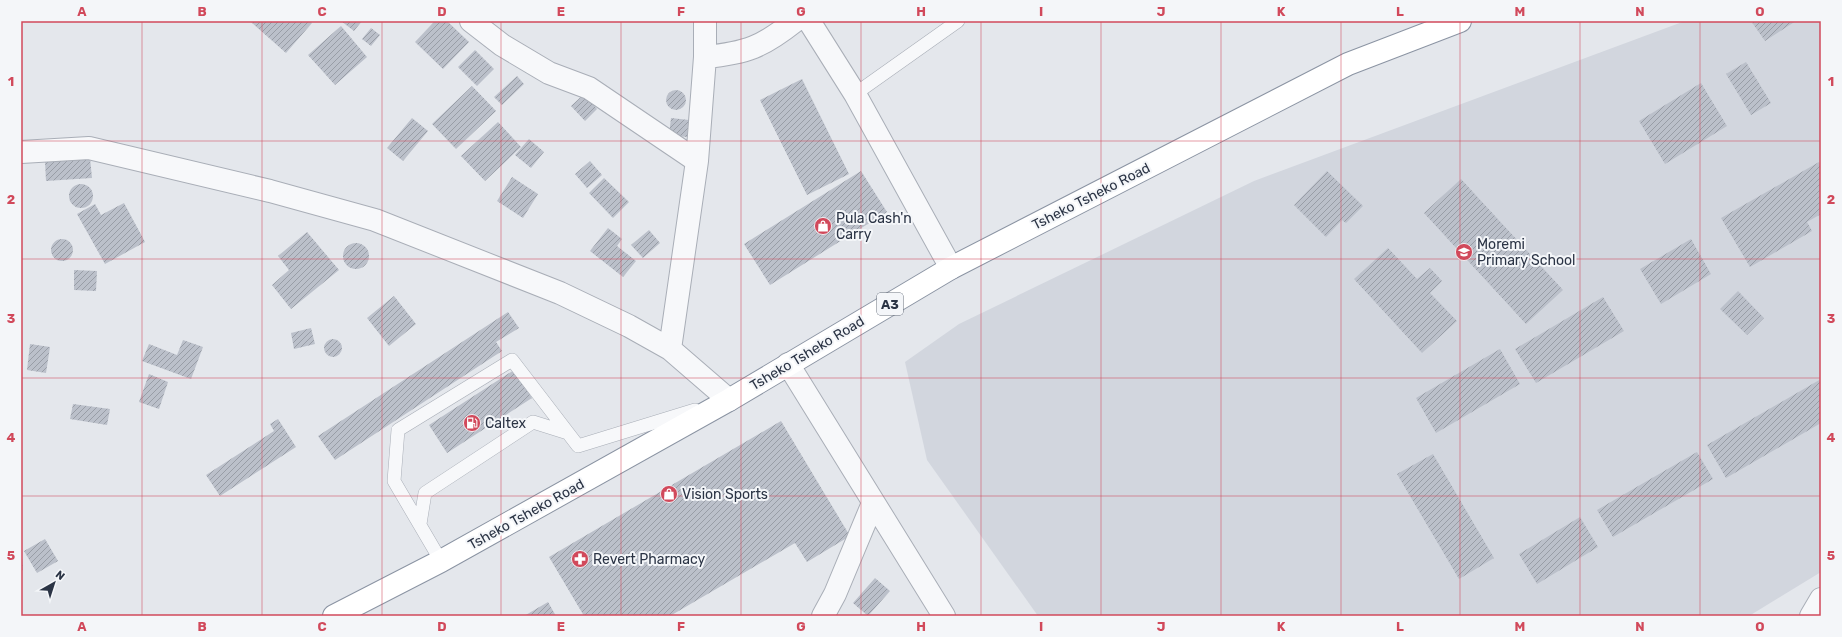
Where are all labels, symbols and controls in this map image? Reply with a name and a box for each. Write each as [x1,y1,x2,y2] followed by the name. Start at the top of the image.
[77,4,87,19] text: A
[197,4,207,19] text: B
[317,4,327,19] text: C
[437,4,447,19] text: D
[557,4,565,19] text: E
[677,4,685,19] text: F
[796,4,806,19] text: G
[916,4,926,19] text: H
[1039,4,1043,19] text: I
[1157,4,1165,19] text: J
[1277,4,1286,19] text: K
[1396,4,1404,19] text: L
[1515,4,1525,19] text: M
[1635,4,1645,19] text: N
[1755,4,1765,19] text: O
[8,74,14,89] text: 1
[1828,74,1834,89] text: 1
[1029,159,1153,234] street label: Tsheko Tsheko Road
[7,192,15,207] text: 2
[1827,192,1835,207] text: 2
[836,210,912,243] place label: Pula Cash'n Carry
[813,216,833,236] shop icon: Pula Cash'n Carry
[1477,236,1575,269] place label: Moremi Primary School
[1454,242,1474,262] school or university icon: Moremi Primary School
[877,293,903,315] road number: A3
[7,311,16,326] text: 3
[1827,311,1836,326] text: 3
[747,313,867,394] street label: Tsheko Tsheko Road
[462,413,482,433] fuel station icon: Caltex
[485,415,527,432] place label: Caltex
[7,430,16,445] text: 4
[1827,430,1836,445] text: 4
[465,475,587,553] street label: Tsheko Tsheko Road
[659,484,679,504] shop icon: Vision Sports
[682,486,768,503] place label: Vision Sports
[7,548,15,563] text: 5
[1827,548,1835,563] text: 5
[570,549,590,569] pharmacy icon: Revert Pharmacy
[593,551,705,568] place label: Revert Pharmacy
[34,563,74,603] north arrow
[53,568,67,583] text: N
[77,619,87,634] text: A
[197,619,207,634] text: B
[317,619,327,634] text: C
[437,619,447,634] text: D
[557,619,565,634] text: E
[677,619,685,634] text: F
[796,619,806,634] text: G
[916,619,926,634] text: H
[1039,619,1043,634] text: I
[1157,619,1165,634] text: J
[1277,619,1286,634] text: K
[1396,619,1404,634] text: L
[1515,619,1525,634] text: M
[1635,619,1645,634] text: N
[1755,619,1765,634] text: O

